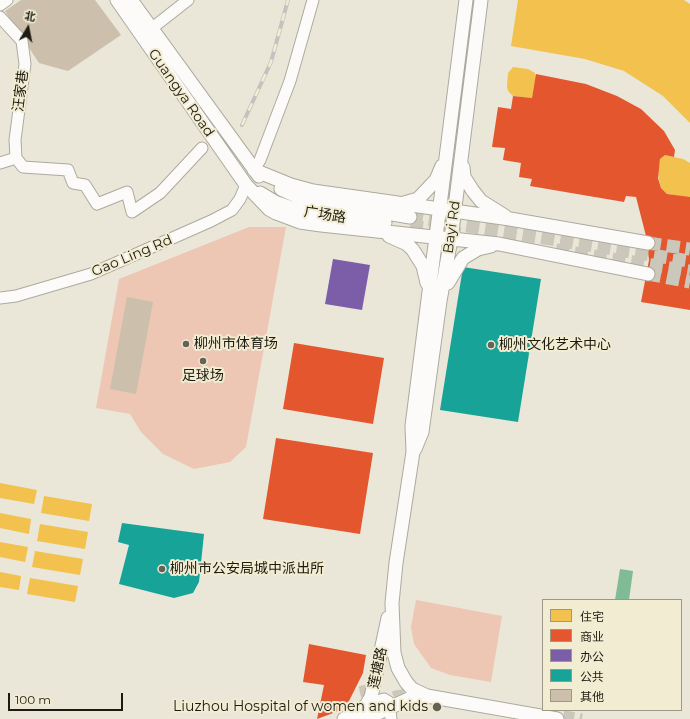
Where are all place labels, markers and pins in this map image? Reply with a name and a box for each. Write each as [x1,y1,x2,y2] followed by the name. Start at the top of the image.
[194,336,278,352] place label: 柳州市体育场
[499,337,611,353] place label: 柳州文化艺术中心
[181,339,191,349] marker: 柳州市体育场
[486,340,496,350] marker: 柳州文化艺术中心
[198,356,208,366] marker: 足球场
[182,368,224,384] place label: 足球场
[170,561,324,577] place label: 柳州市公安局城中派出所
[157,564,167,574] marker: 柳州市公安局城中派出所
[173,699,428,715] place label: Liuzhou Hospital of women and kids
[431,701,443,713] marker: Liuzhou Hospital of women and kids

